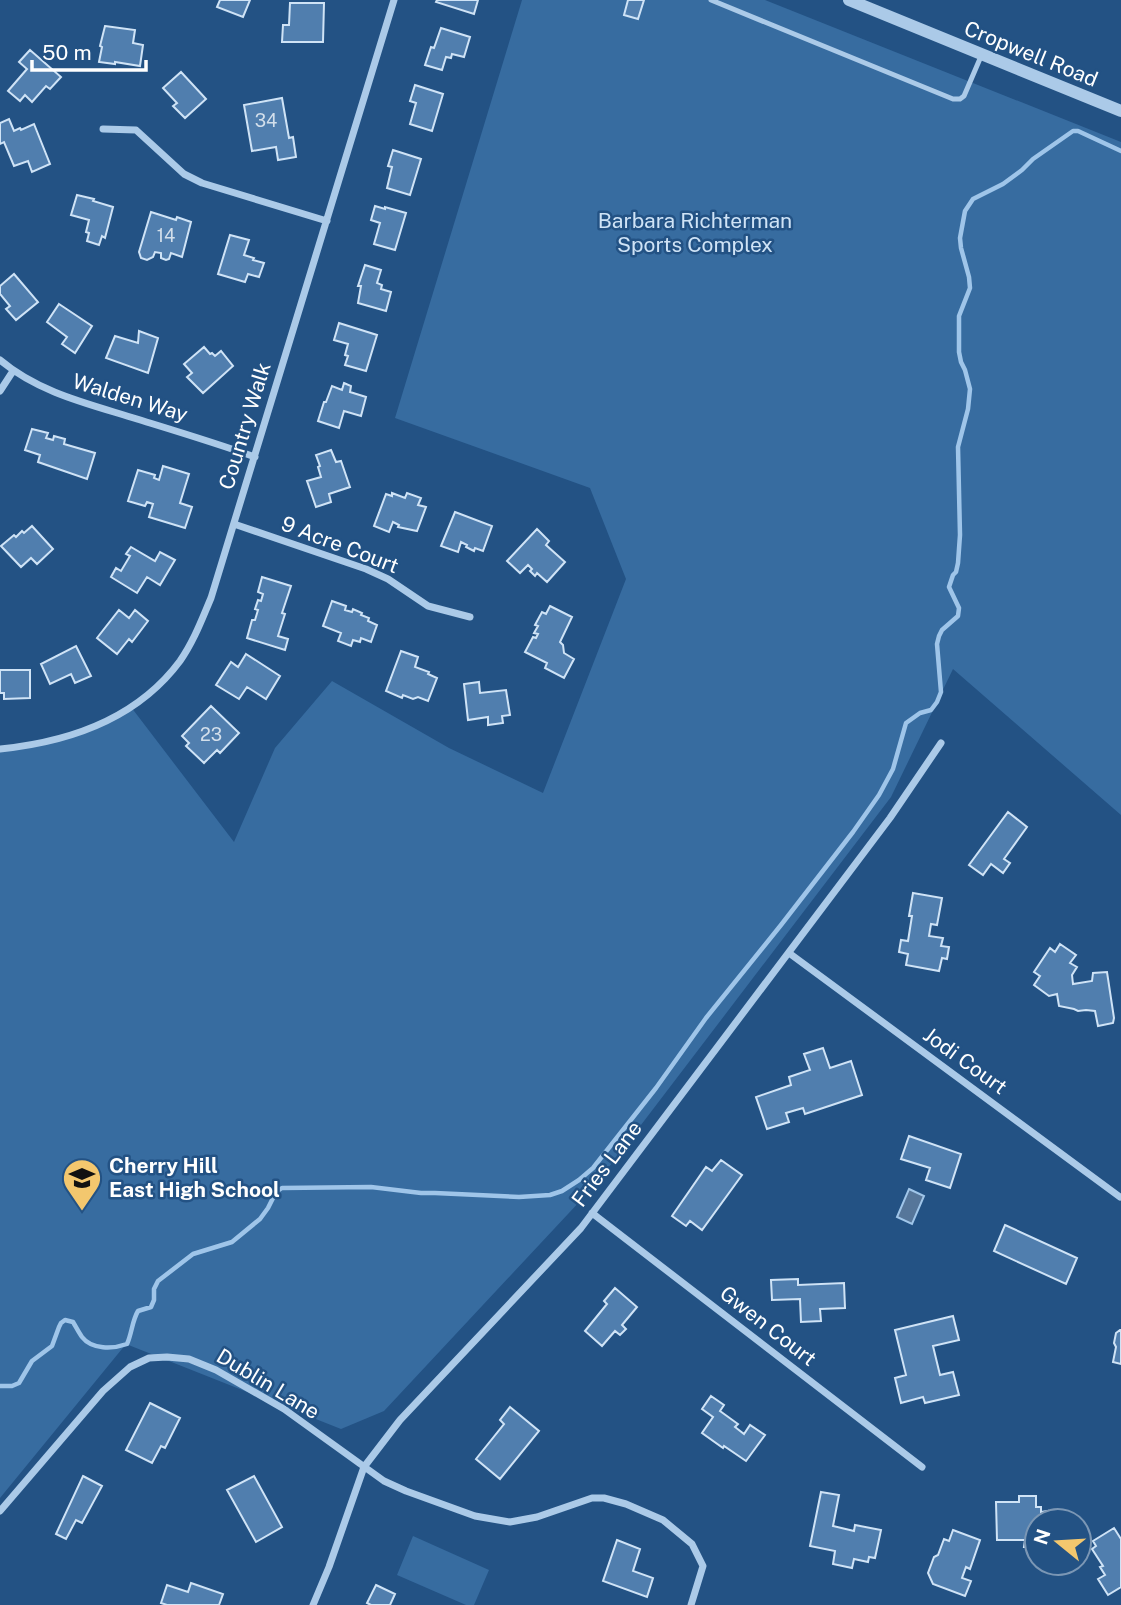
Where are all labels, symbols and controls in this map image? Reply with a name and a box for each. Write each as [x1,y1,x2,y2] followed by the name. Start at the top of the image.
[961,15,1102,92] street label: Cropwell Road
[32,28,145,72] scale bar
[42,40,92,65] text: 50 m
[255,110,277,131] house number: 34
[598,208,792,257] park label: Barbara Richterman Sports Complex
[157,225,175,246] house number: 14
[213,359,276,492] street label: Country Walk
[69,368,191,427] street label: Walden Way
[278,511,402,578] street label: 9 Acre Court
[200,724,222,745] house number: 23
[918,1022,1012,1099] street label: Jodi Court
[566,1116,647,1211] street label: Fries Lane
[109,1153,280,1202] place label: Cherry Hill East High School
[61,1157,103,1212] school or university icon: Cherry Hill East High School
[715,1280,821,1371] street label: Gwen Court
[212,1343,324,1424] street label: Dublin Lane
[1023,1507,1093,1577] north arrow
[1029,1526,1055,1547] text: N

